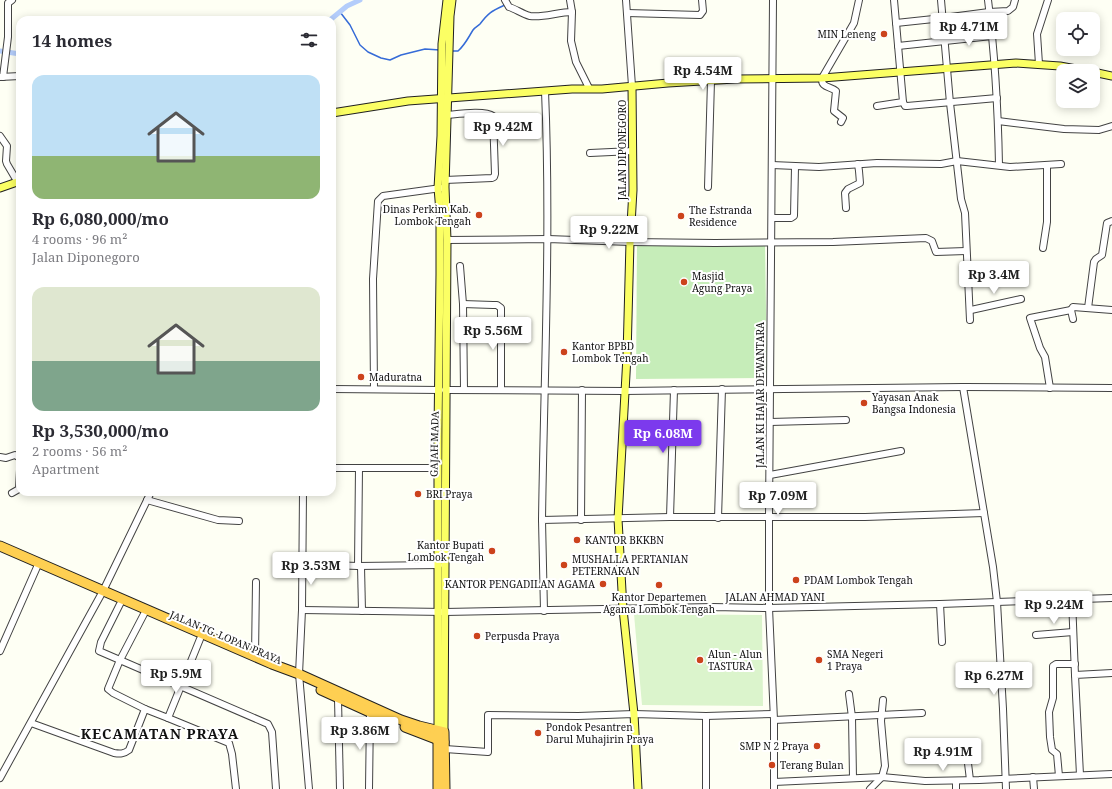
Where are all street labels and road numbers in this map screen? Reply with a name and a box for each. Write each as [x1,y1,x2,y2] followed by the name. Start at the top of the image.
[615,100,629,201] street label: JALAN DIPONEGORO
[753,321,767,469] street label: JALAN KI HAJAR DEWANTARA
[426,410,442,477] street label: GAJAH MADA
[724,590,825,604] street label: JALAN AHMAD YANI
[167,607,285,667] street label: JALAN TG. LOPAN PRAYA

